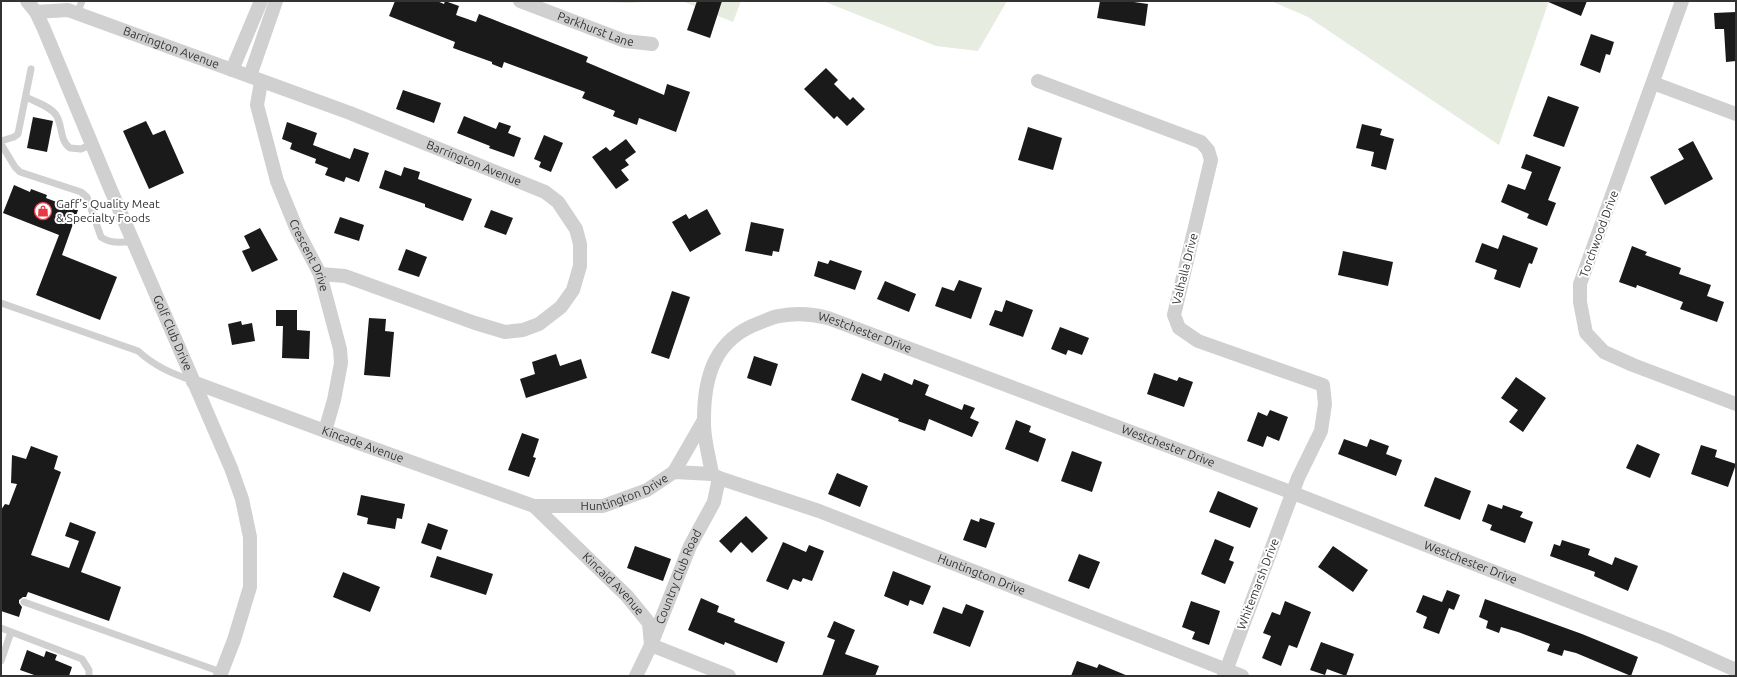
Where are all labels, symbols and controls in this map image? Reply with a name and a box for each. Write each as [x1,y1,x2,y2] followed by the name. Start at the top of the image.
[556,9,635,48] street label: Parkhurst Lane
[122,24,221,71] street label: Barrington Avenue
[425,138,524,188] street label: Barrington Avenue
[1577,189,1620,279] street label: Torchwood Drive
[56,197,160,224] place label: Gaff's Quality Meat & Specialty Foods
[33,201,53,221] shop icon: Gaff's Quality Meat & Specialty Foods
[287,217,331,293] street label: Crescent Drive
[1169,232,1200,306] street label: Valhalla Drive
[151,293,195,372] street label: Golf Club Drive
[817,309,914,355] street label: Westchester Drive
[1120,422,1217,469] street label: Westchester Drive
[320,423,406,465] street label: Kincade Avenue
[581,471,670,512] street label: Huntington Drive
[653,527,704,626] street label: Country Club Road
[1234,536,1281,631] street label: Whitemarsh Drive
[1422,538,1519,586] street label: Westchester Drive
[580,550,647,617] street label: Kincaid Avenue
[936,551,1028,597] street label: Huntington Drive

